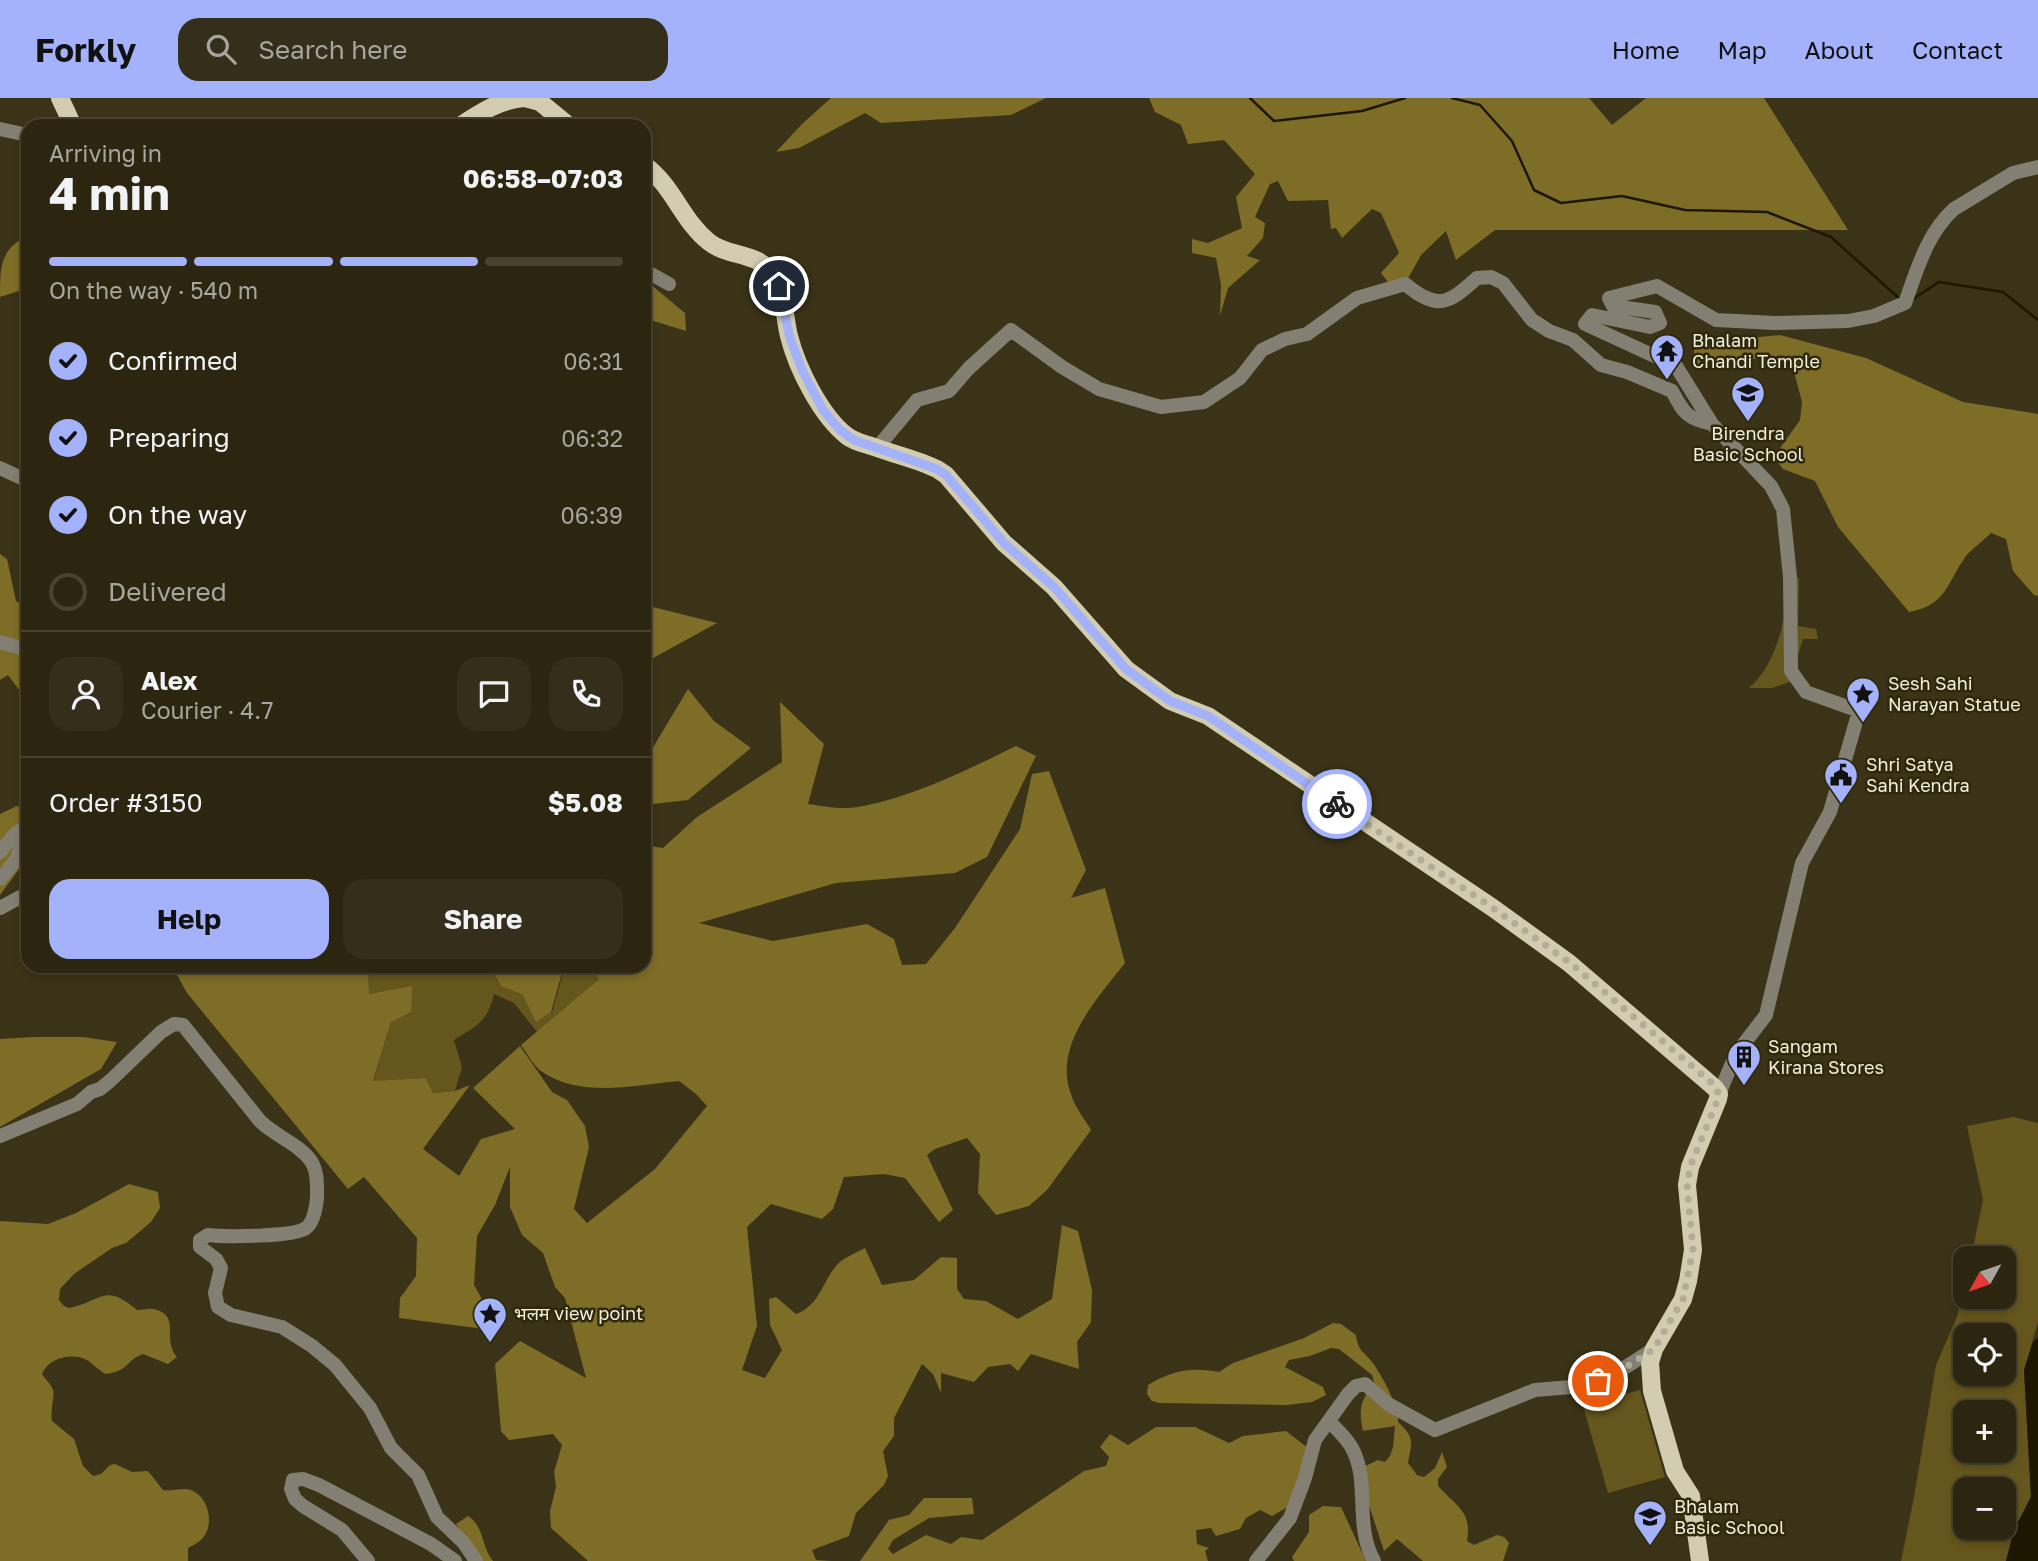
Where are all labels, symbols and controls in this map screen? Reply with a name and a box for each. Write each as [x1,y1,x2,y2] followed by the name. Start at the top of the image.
[178,18,668,81] search box
[35,30,136,69] text: Forkly
[202,30,240,68] icon: search
[258,34,407,65] text: Search here
[1612,35,1680,64] text: Home
[1718,35,1767,64] text: Map
[1805,35,1874,64] text: About
[1912,35,2003,64] text: Contact
[49,139,162,167] text: Arriving in
[463,163,623,194] text: 06:58–07:03
[49,165,170,220] text: 4 min
[749,256,809,316] pin
[760,267,798,305] icon: home
[49,276,258,304] text: On the way · 540 m
[1692,329,1820,372] place label: Bhalam Chandi Temple
[1648,332,1686,381] temple icon: Bhalam Chandi Temple
[49,342,87,380] icon: check
[108,345,238,376] text: Confirmed
[563,347,623,375] text: 06:31
[1729,374,1767,423] school or university icon: Birendra Basic School
[49,419,87,457] icon: check
[108,422,230,453] text: Preparing
[1693,422,1804,465] place label: Birendra Basic School
[561,424,623,452] text: 06:32
[49,496,87,534] icon: check
[108,499,247,530] text: On the way
[561,501,623,529] text: 06:39
[108,576,227,607] text: Delivered
[49,657,123,731] button: person
[457,657,531,731] button: chat
[549,657,623,731] button: phone
[141,665,198,696] text: Alex
[1888,672,2021,715] place label: Sesh Sahi Narayan Statue
[1844,675,1882,724] place icon: Sesh Sahi Narayan Statue
[141,696,273,724] text: Courier · 4.7
[1866,753,1970,796] place label: Shri Satya Sahi Kendra
[1822,756,1860,805] public building icon: Shri Satya Sahi Kendra
[1302,769,1372,839] courier
[1318,785,1356,823] icon: bike
[49,787,203,818] text: Order #3150
[548,787,623,818] text: $5.08
[49,879,329,959] button: Help
[343,879,623,959] button: Share
[1768,1035,1884,1078] place label: Sangam Kirana Stores
[1725,1038,1763,1087] building icon: Sangam Kirana Stores
[1953,1246,2016,1309] north arrow
[1953,1246,2016,1540] map controls
[471,1295,509,1344] place icon: भलम view point
[514,1302,643,1324] place label: भलम view point
[1953,1323,2016,1386] button: locate
[1568,1351,1628,1411] pin
[1579,1362,1617,1400] icon: bag
[1953,1400,2016,1463] button: +
[1953,1477,2016,1540] button: −
[1674,1495,1785,1538] place label: Bhalam Basic School
[1631,1498,1669,1547] school or university icon: Bhalam Basic School

